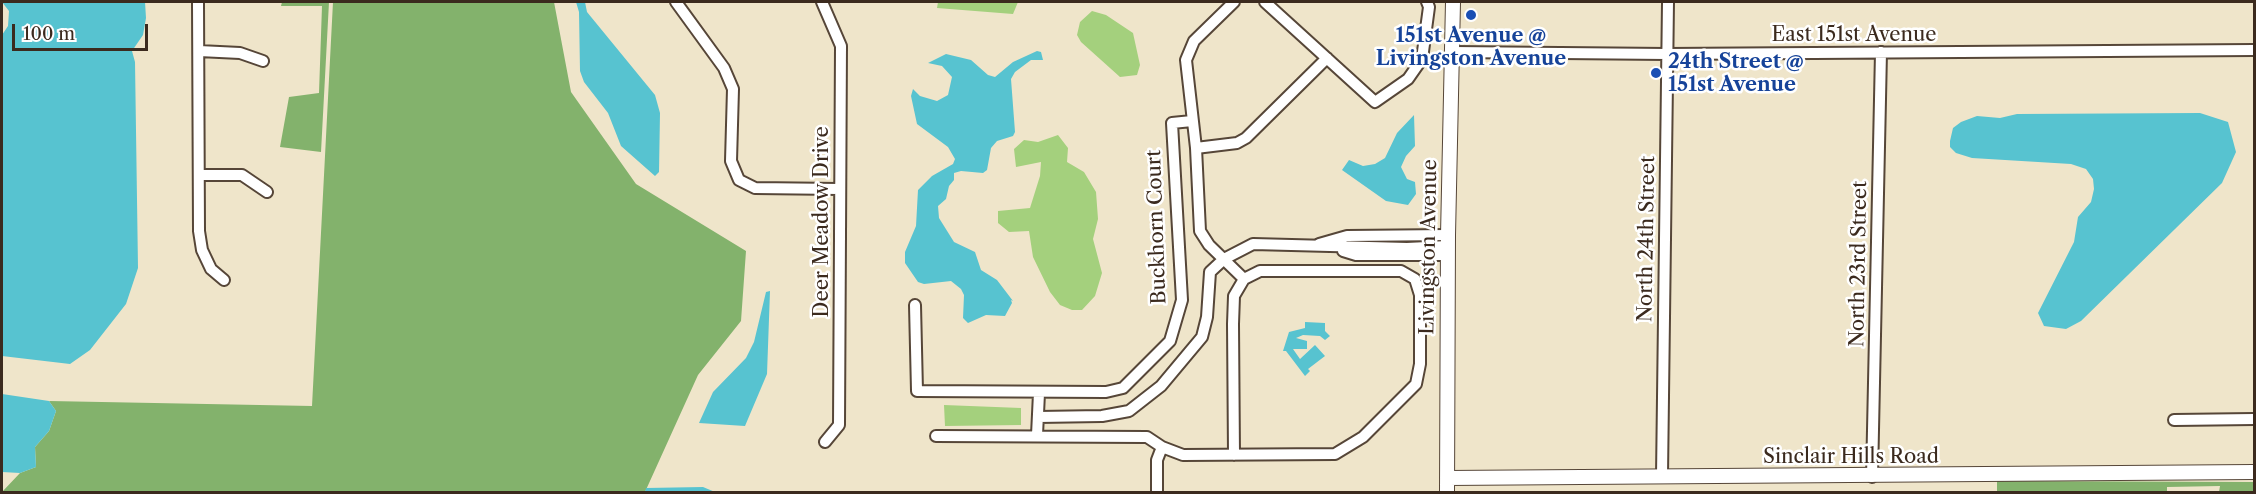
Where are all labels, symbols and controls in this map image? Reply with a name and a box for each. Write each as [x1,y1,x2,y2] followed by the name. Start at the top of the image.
[1464,8,1478,22] marker: 151st Avenue @ Livingston Avenue
[15,12,152,50] scale bar
[23,23,75,45] text: 100 m
[1771,23,1937,47] street label: East 151st Avenue
[1376,24,1566,71] place label: 151st Avenue @ Livingston Avenue
[1668,50,1804,97] place label: 24th Street @ 151st Avenue
[1649,66,1663,80] marker: 24th Street @ 151st Avenue
[810,126,834,318] street label: Deer Meadow Drive
[1142,149,1172,305] street label: Buckhorn Court
[1634,156,1660,322] street label: North 24th Street
[1415,159,1443,335] street label: Livingston Avenue
[1846,181,1872,347] street label: North 23rd Street
[1763,445,1939,469] street label: Sinclair Hills Road

